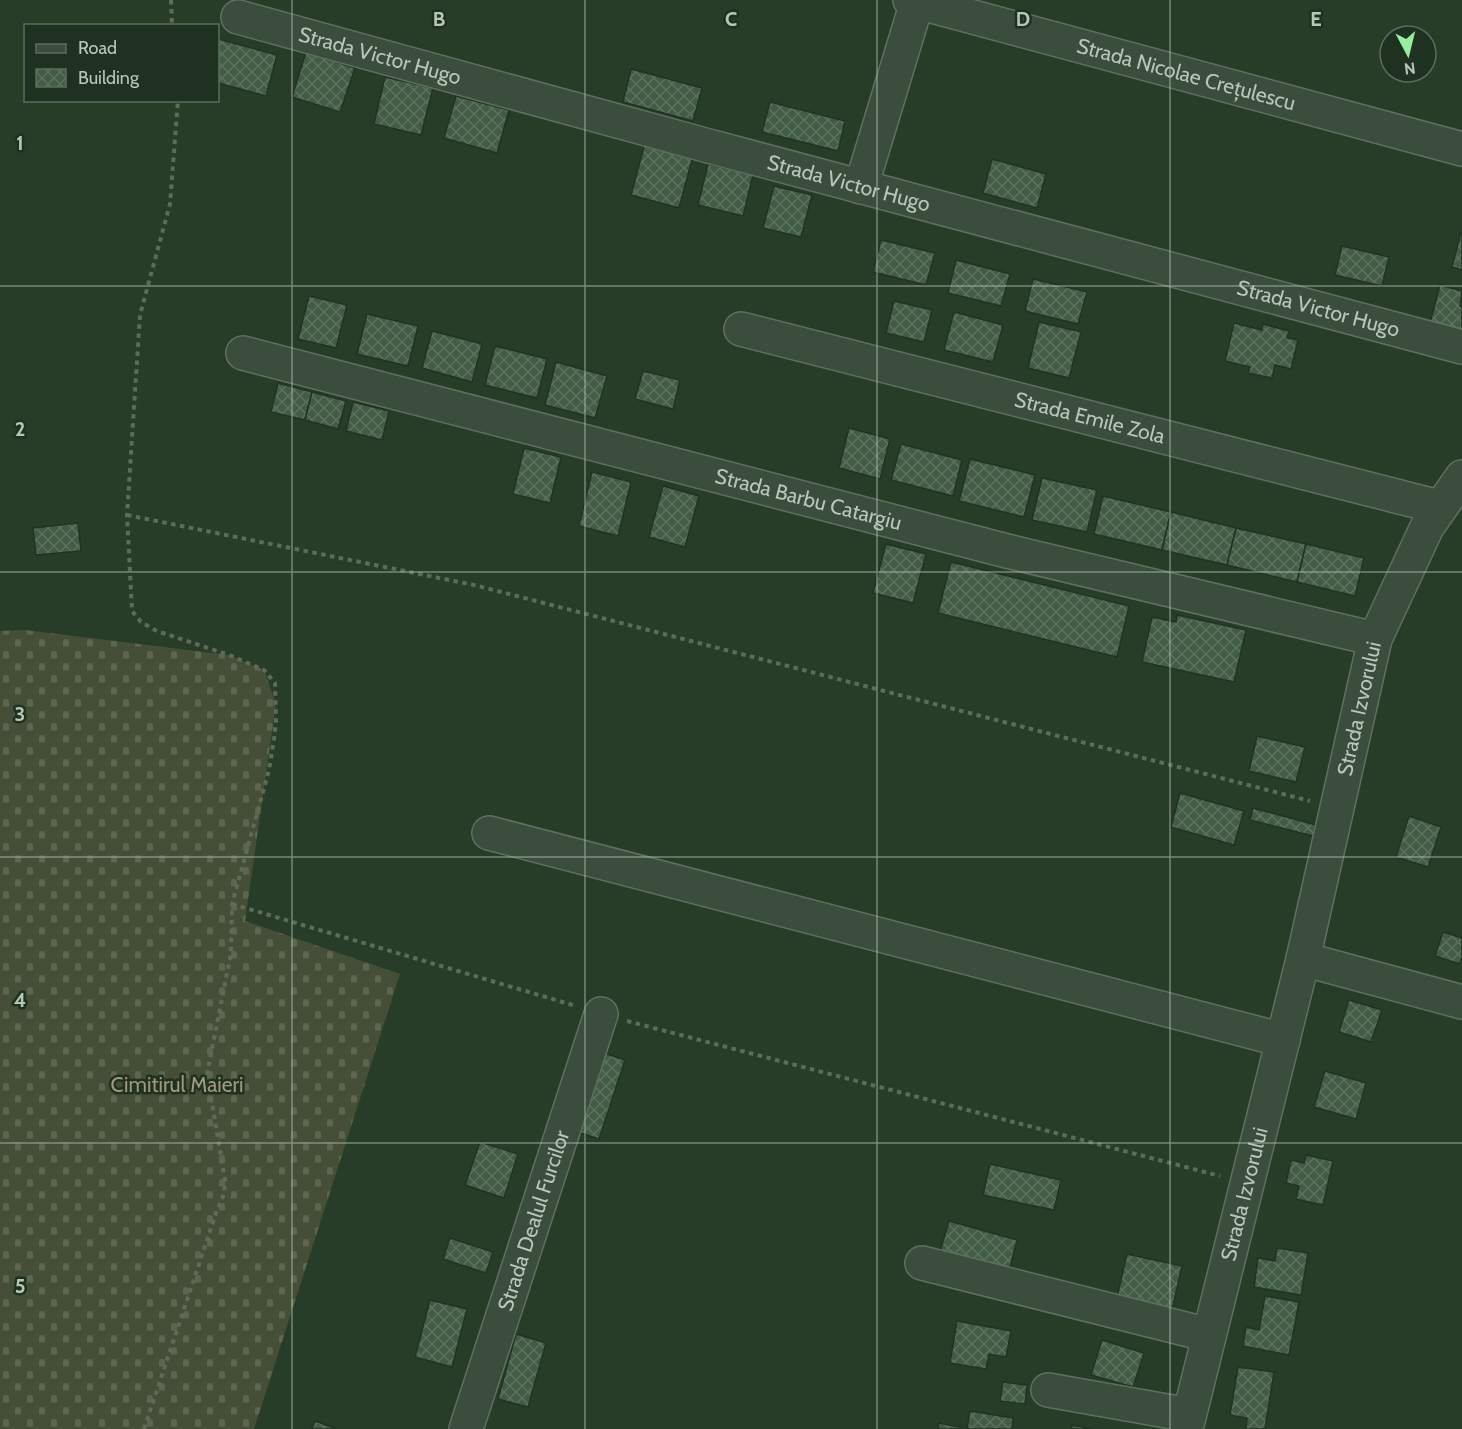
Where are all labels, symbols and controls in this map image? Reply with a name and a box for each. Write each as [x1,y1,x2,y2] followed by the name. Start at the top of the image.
[433,7,445,31] text: B
[725,7,737,31] text: C
[1016,7,1030,31] text: D
[1310,7,1322,31] text: E
[296,21,464,90] street label: Strada Victor Hugo
[24,24,219,102] legend
[1378,24,1438,84] north arrow
[1074,33,1298,116] street label: Strada Nicolae Crețulescu
[78,37,117,59] text: Road
[1403,58,1417,79] text: N
[78,67,140,89] text: Building
[16,131,24,155] text: 1
[765,149,933,217] street label: Strada Victor Hugo
[1234,275,1403,342] street label: Strada Victor Hugo
[1012,386,1168,449] street label: Strada Emile Zola
[15,417,25,441] text: 2
[713,463,904,535] street label: Strada Barbu Catargiu
[1332,639,1386,778] street label: Strada Izvorului
[15,702,25,726] text: 3
[14,988,26,1012] text: 4
[110,1072,244,1097] park label: Cimitirul Maieri
[1215,1125,1273,1264] street label: Strada Izvorului
[492,1127,574,1314] street label: Strada Dealul Furcilor
[15,1274,25,1298] text: 5

